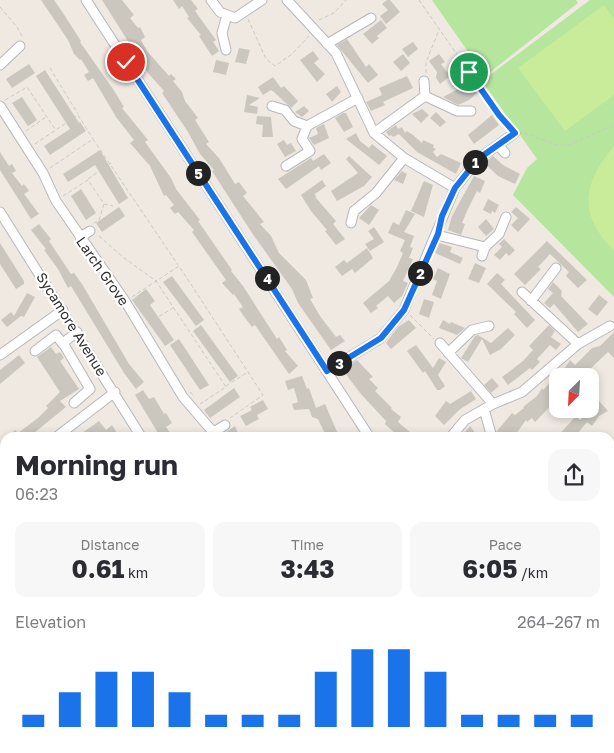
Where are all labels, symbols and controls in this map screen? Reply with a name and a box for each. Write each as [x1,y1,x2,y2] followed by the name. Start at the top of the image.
[105,41,147,83] pin
[112,48,140,76] icon: check
[448,51,490,93] pin
[455,58,483,86] icon: arrive
[462,150,488,174] pin: 1
[472,154,479,171] text: 1
[186,160,210,186] pin: 5
[194,165,203,182] text: 5
[73,233,133,309] street label: Larch Grove
[408,260,432,286] pin: 2
[416,265,425,282] text: 2
[254,266,280,290] pin: 4
[33,269,111,379] street label: Sycamore Avenue
[263,270,272,287] text: 4
[326,350,352,376] pin: 3
[335,355,344,372] text: 3
[549,368,599,418] north arrow
[549,368,599,418] map controls
[15,448,178,481] text: Morning run
[548,449,600,501] button: share
[15,484,58,504] text: 06:23
[80,536,139,553] text: Distance
[291,536,324,553] text: Time
[489,536,522,553] text: Pace
[71,553,124,584] text: 0.61
[280,553,335,584] text: 3:43
[462,553,518,584] text: 6:05
[124,564,148,581] text: km
[518,564,548,581] text: /km
[15,612,86,632] text: Elevation
[517,612,600,632] text: 264–267 m

